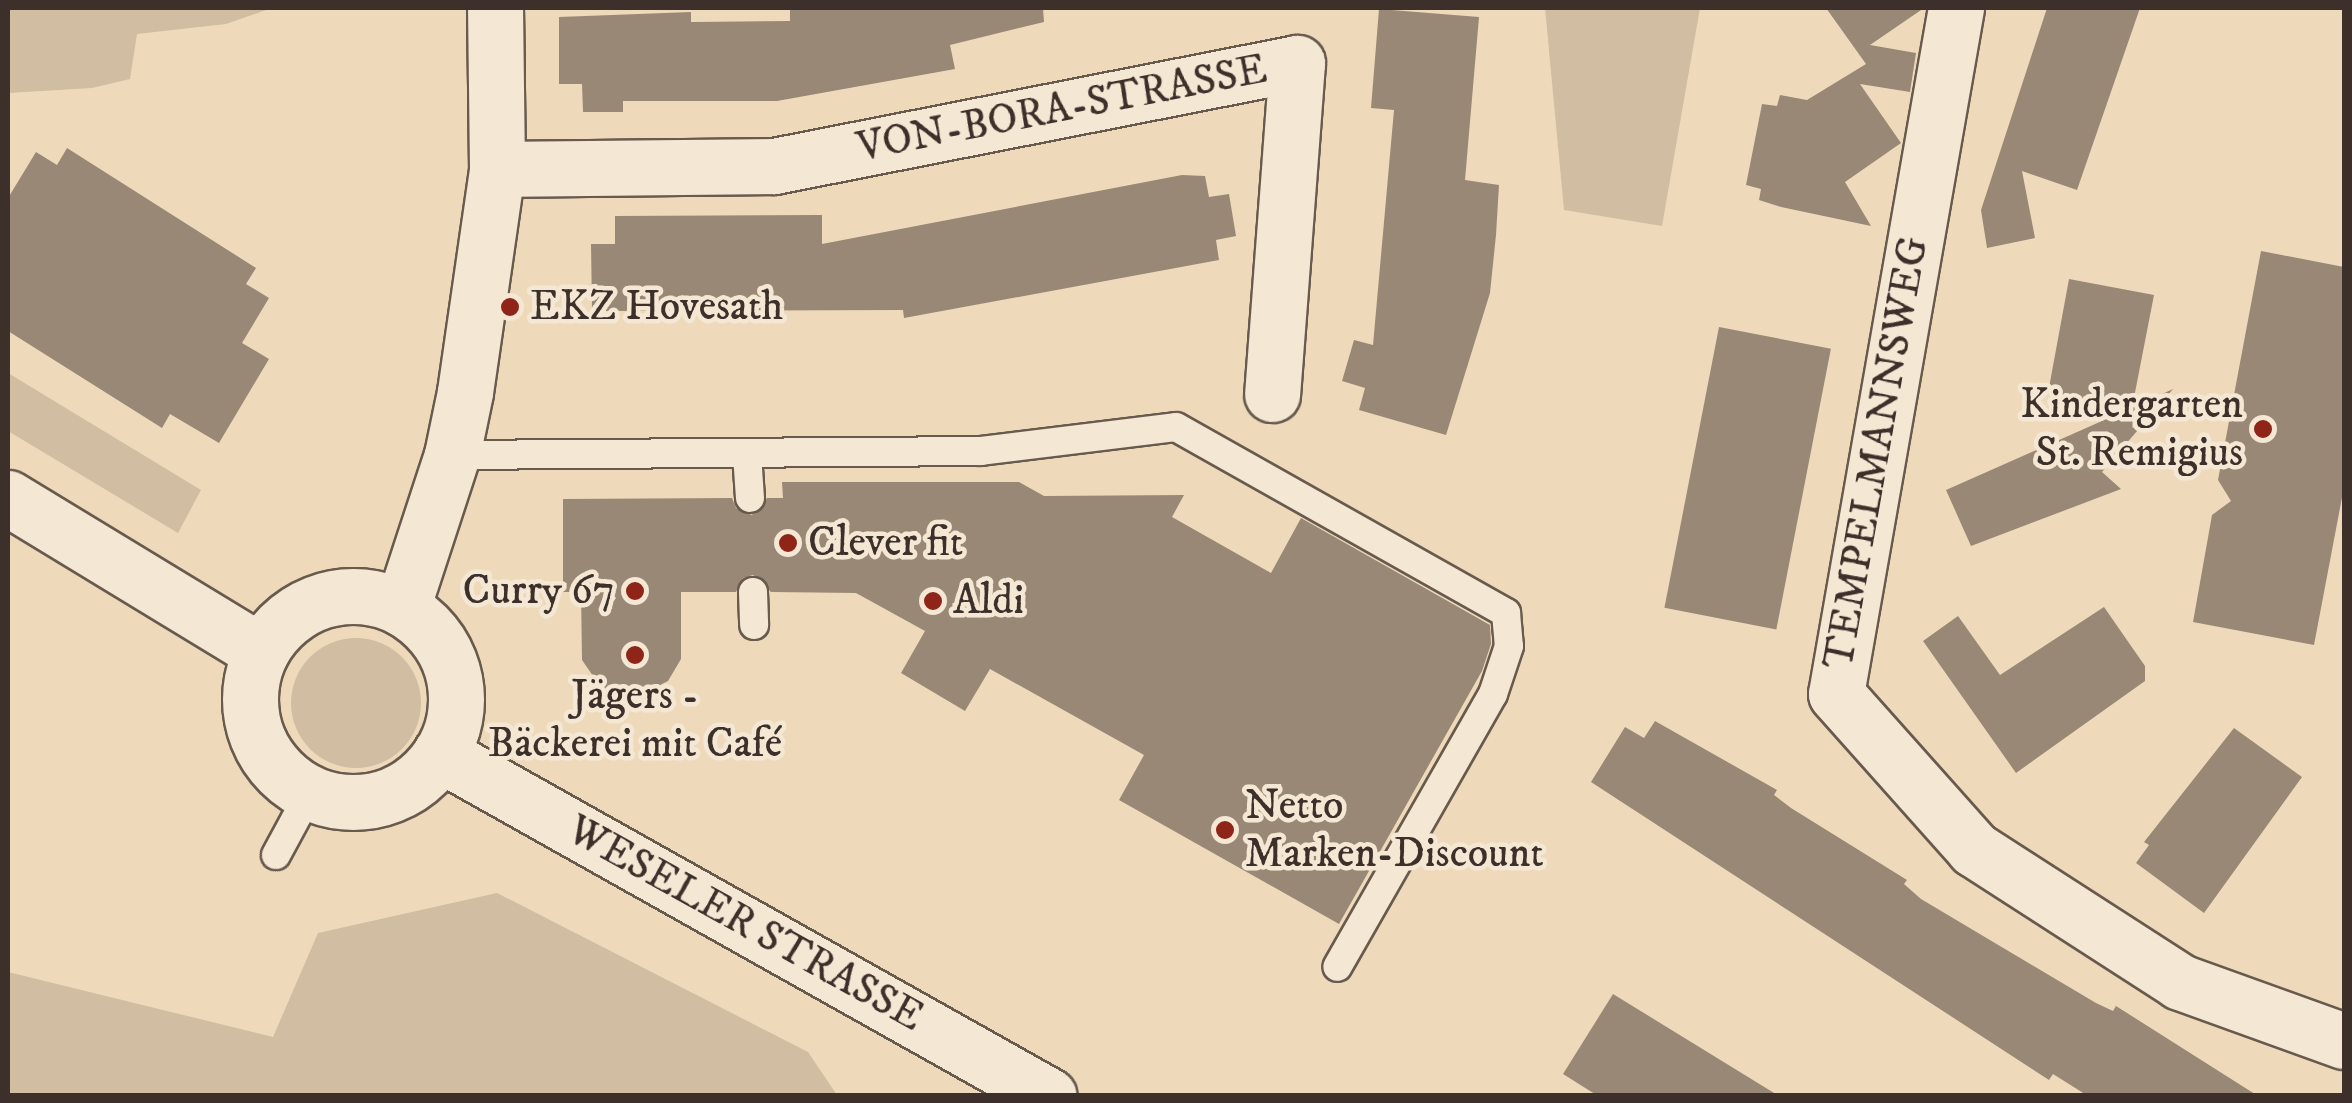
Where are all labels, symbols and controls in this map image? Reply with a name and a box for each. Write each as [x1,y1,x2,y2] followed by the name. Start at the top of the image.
[853,45,1271,173] street label: VON-BORA-STRASSE
[1814,233,1940,673] street label: TEMPELMANNSWEG
[530,282,783,332] place label: EKZ Hovesath
[499,296,521,318] marker: EKZ Hovesath
[2020,380,2243,478] place label: Kindergarten St. Remigius
[2252,418,2274,440] marker: Kindergarten St. Remigius
[808,518,963,568] place label: Clever fit
[777,532,799,554] marker: Clever fit
[463,566,615,616] place label: Curry 67
[953,576,1024,626] place label: Aldi
[624,580,646,602] marker: Curry 67
[922,590,944,612] marker: Aldi
[624,644,646,666] marker: Jägers - Bäckerei mit Café
[488,671,782,769] place label: Jägers - Bäckerei mit Café
[1245,781,1544,879] place label: Netto Marken-Discount
[558,805,932,1043] street label: WESELER STRASSE
[1214,819,1236,841] marker: Netto Marken-Discount

